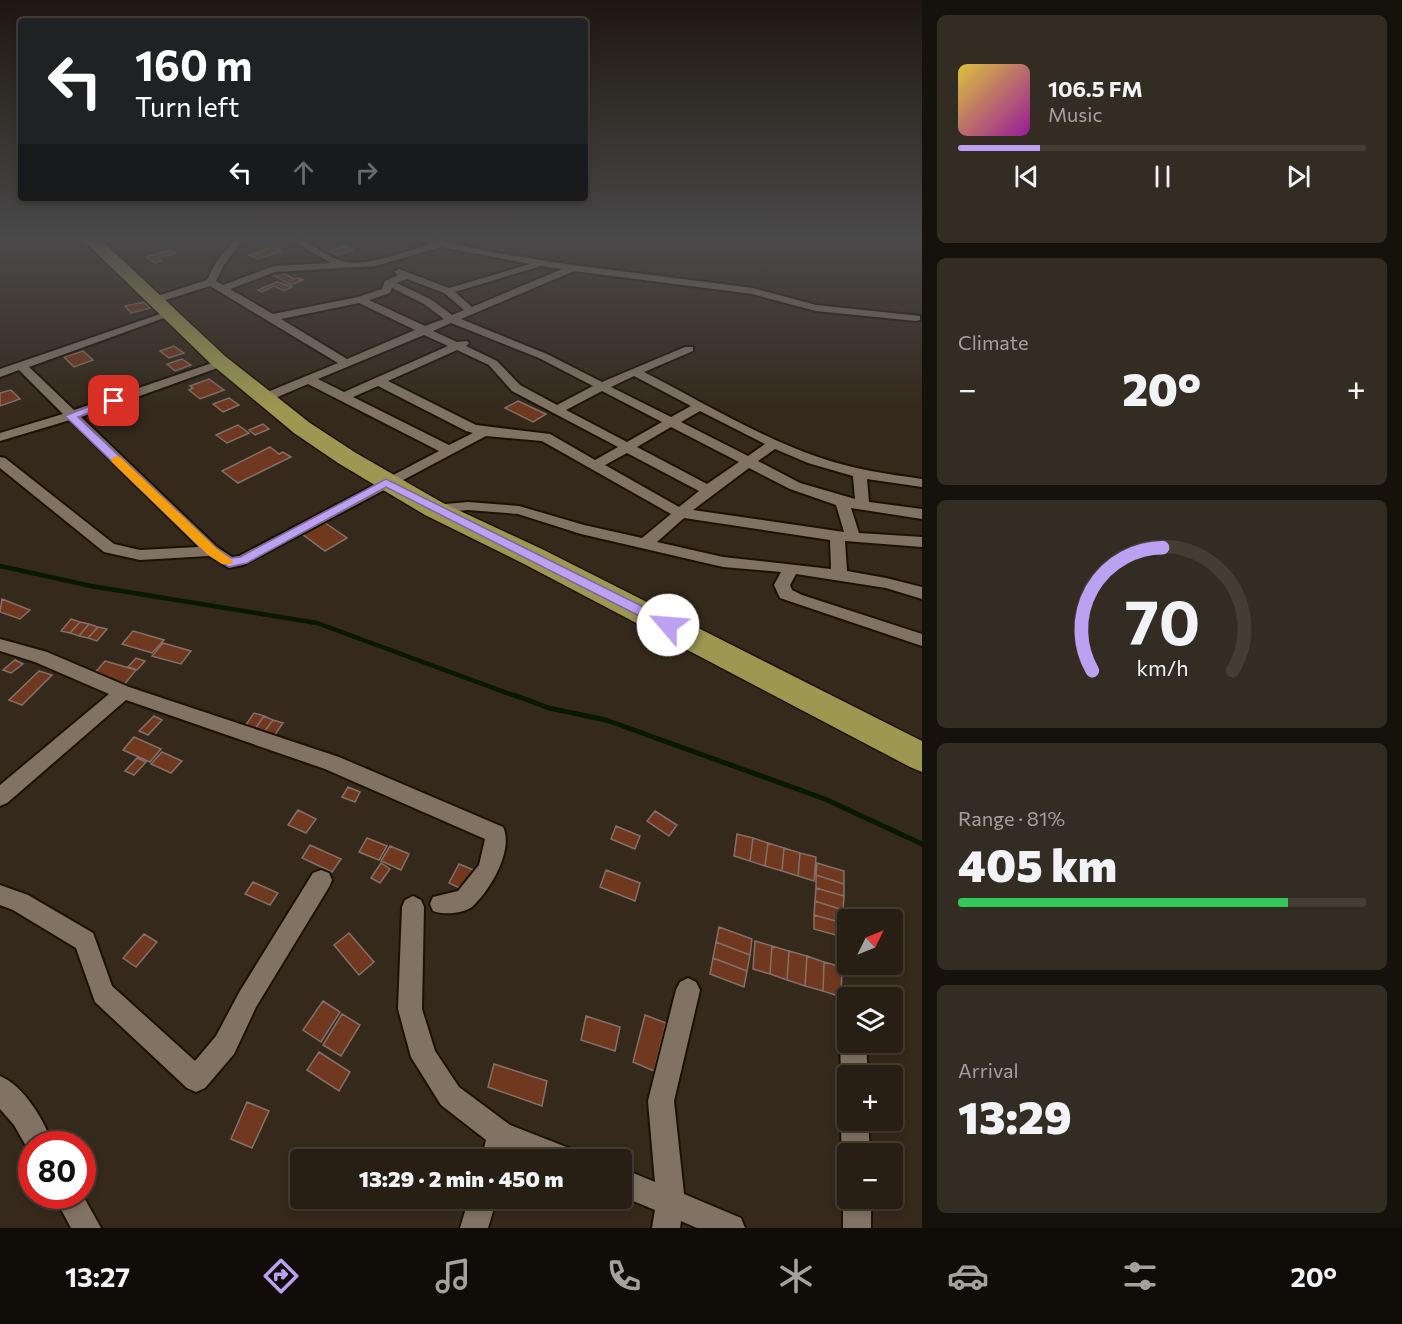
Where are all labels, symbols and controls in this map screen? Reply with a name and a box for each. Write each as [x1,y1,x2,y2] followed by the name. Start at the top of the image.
[135,38,253,90] text: 160 m
[36,42,114,120] icon: left
[1048,75,1143,102] text: 106.5 FM
[135,90,239,123] text: Turn left
[1048,102,1102,126] text: Music
[224,156,257,189] icon: left
[287,156,320,189] icon: ahead
[350,156,383,189] icon: right
[1010,160,1043,193] icon: previous
[1146,160,1179,193] icon: pause
[1282,160,1315,193] icon: next
[958,330,1028,354] text: Climate
[1122,360,1201,415] text: 20°
[958,367,977,408] text: −
[1347,367,1366,408] text: +
[88,375,139,426] pin
[97,384,130,417] icon: arrive
[1124,582,1200,658] text: 70
[636,593,700,657] position arrow
[1136,654,1188,680] text: km/h
[958,806,1065,830] text: Range · 81%
[958,836,1117,891] text: 405 km
[837,909,903,975] north arrow
[837,909,903,1209] map controls
[837,987,903,1053] button: layers
[958,1058,1019,1082] text: Arrival
[837,1065,903,1131] button: +
[958,1088,1072,1143] text: 13:29
[18,1131,96,1209] speed limit sign: 80
[837,1143,903,1209] button: −
[359,1165,563,1192] text: 13:29 · 2 min · 450 m
[260,1255,302,1297] icon: directions
[432,1255,474,1297] icon: music
[603,1255,645,1297] icon: phone
[775,1255,817,1297] icon: climate
[947,1255,989,1297] icon: car
[1119,1255,1161,1297] icon: filters
[65,1260,130,1293] text: 13:27
[1290,1260,1337,1293] text: 20°

